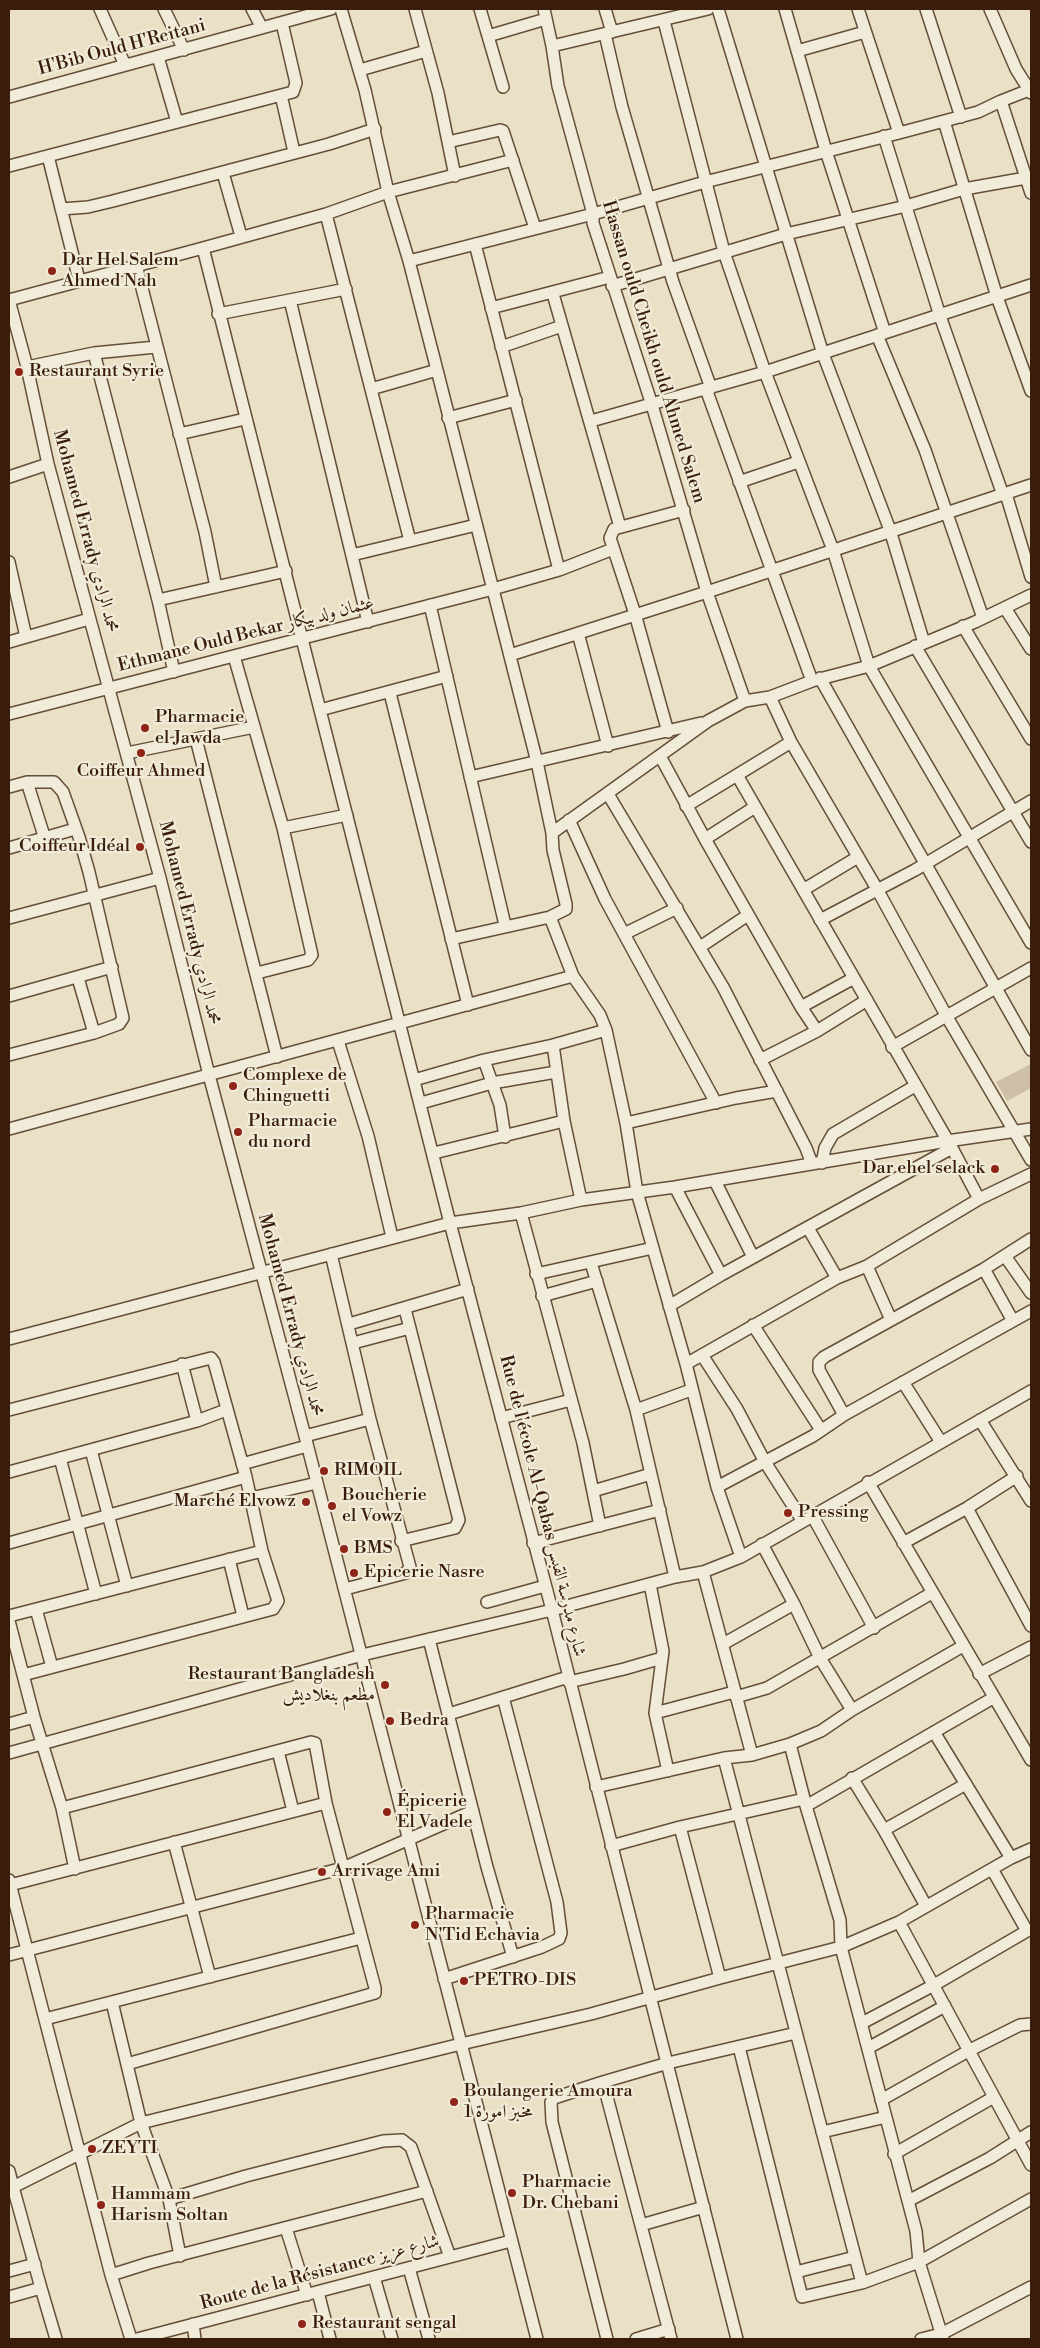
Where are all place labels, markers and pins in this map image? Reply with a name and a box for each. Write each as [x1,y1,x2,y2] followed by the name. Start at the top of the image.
[62,250,179,292] place label: Dar Hel Salem Ahmed Nah
[46,265,58,277] marker: Dar Hel Salem Ahmed Nah
[29,361,164,383] place label: Restaurant Syrie
[13,366,25,378] marker: Restaurant Syrie
[155,707,244,750] place label: Pharmacie el Jawda
[139,722,151,734] marker: Pharmacie el Jawda
[135,747,147,759] marker: Coiffeur Ahmed
[77,761,205,783] place label: Coiffeur Ahmed
[19,836,130,858] place label: Coiffeur Idéal
[134,841,146,853] marker: Coiffeur Idéal
[243,1065,347,1108] place label: Complexe de Chinguetti
[227,1080,239,1092] marker: Complexe de Chinguetti
[248,1111,337,1154] place label: Pharmacie du nord
[232,1126,244,1138] marker: Pharmacie du nord
[863,1158,985,1180] place label: Dar ehel selack
[989,1163,1001,1175] marker: Dar ehel selack
[334,1460,402,1482] place label: RIMOIL
[318,1465,330,1477] marker: RIMOIL
[342,1485,427,1528] place label: Boucherie el Vowz
[174,1491,296,1513] place label: Marché Elvowz
[300,1496,312,1508] marker: Marché Elvowz
[326,1500,338,1512] marker: Boucherie el Vowz
[798,1502,869,1524] place label: Pressing
[782,1507,794,1519] marker: Pressing
[354,1538,393,1560] place label: BMS
[338,1543,350,1555] marker: BMS
[364,1562,485,1584] place label: Epicerie Nasre
[348,1567,360,1579] marker: Epicerie Nasre
[188,1664,375,1706] place label: Restaurant Bangladesh مطعم بنغلاديش
[379,1679,391,1691] marker: Restaurant Bangladesh مطعم بنغلاديش
[400,1710,449,1732] place label: Bedra
[384,1715,396,1727] marker: Bedra
[397,1791,473,1834] place label: Épicerie El Vadele
[381,1806,393,1818] marker: Épicerie El Vadele
[332,1861,441,1883] place label: Arrivage Ami
[316,1866,328,1878] marker: Arrivage Ami
[425,1904,540,1946] place label: Pharmacie N'Tid Echavia
[409,1919,421,1931] marker: Pharmacie N'Tid Echavia
[474,1970,576,1992] place label: PETRO-DIS
[458,1975,470,1987] marker: PETRO-DIS
[464,2081,633,2124] place label: Boulangerie Amoura 1 مخبز امورة
[448,2096,460,2108] marker: Boulangerie Amoura 1 مخبز امورة
[102,2138,157,2160] place label: ZEYTI
[86,2143,98,2155] marker: ZEYTI
[522,2172,619,2214] place label: Pharmacie Dr. Chebani
[111,2184,228,2226] place label: Hammam Harism Soltan
[506,2187,518,2199] marker: Pharmacie Dr. Chebani
[95,2199,107,2211] marker: Hammam Harism Soltan
[312,2313,457,2335] place label: Restaurant sengal
[296,2318,308,2330] marker: Restaurant sengal

